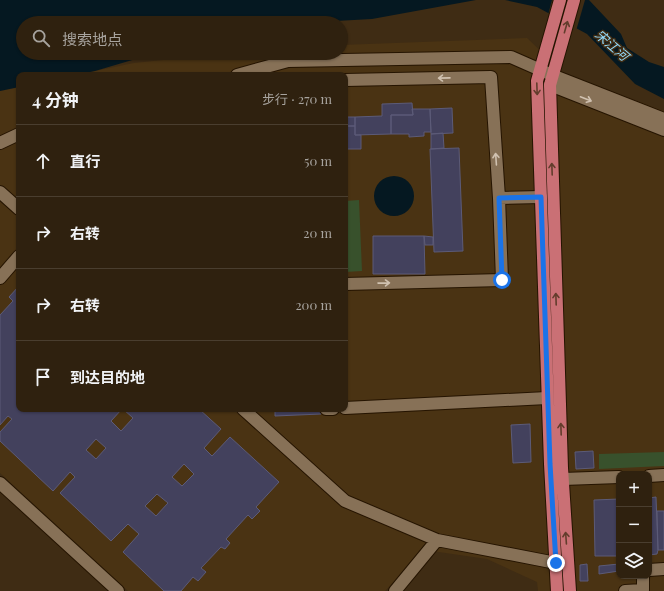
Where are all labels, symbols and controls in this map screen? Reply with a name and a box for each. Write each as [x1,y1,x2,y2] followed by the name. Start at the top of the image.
[16,16,348,60] search box
[563,21,570,34] one-way arrow
[592,25,635,66] water label: 宋江河
[30,27,52,49] icon: search
[62,29,122,49] text: 搜索地点
[438,74,451,81] one-way arrow
[534,82,541,95] one-way arrow
[32,88,79,110] text: 4 分钟
[262,90,332,107] text: 步行 · 270 m
[579,96,591,104] one-way arrow
[32,150,54,172] icon: ahead
[70,151,100,171] text: 直行
[304,152,332,169] text: 50 m
[493,153,500,166] one-way arrow
[548,163,556,176] one-way arrow
[32,222,54,244] icon: right
[70,223,100,243] text: 右转
[303,224,332,241] text: 20 m
[493,271,511,289] route start
[377,280,390,287] one-way arrow
[553,293,560,306] one-way arrow
[32,294,54,316] icon: right
[70,295,100,315] text: 右转
[295,296,332,313] text: 200 m
[32,366,54,388] icon: arrive
[70,367,145,387] text: 到达目的地
[557,423,564,436] one-way arrow
[616,471,652,579] map controls
[616,471,652,507] button: +
[616,507,652,543] button: −
[563,532,570,545] one-way arrow
[616,543,652,579] button: layers
[547,554,565,572] route end

